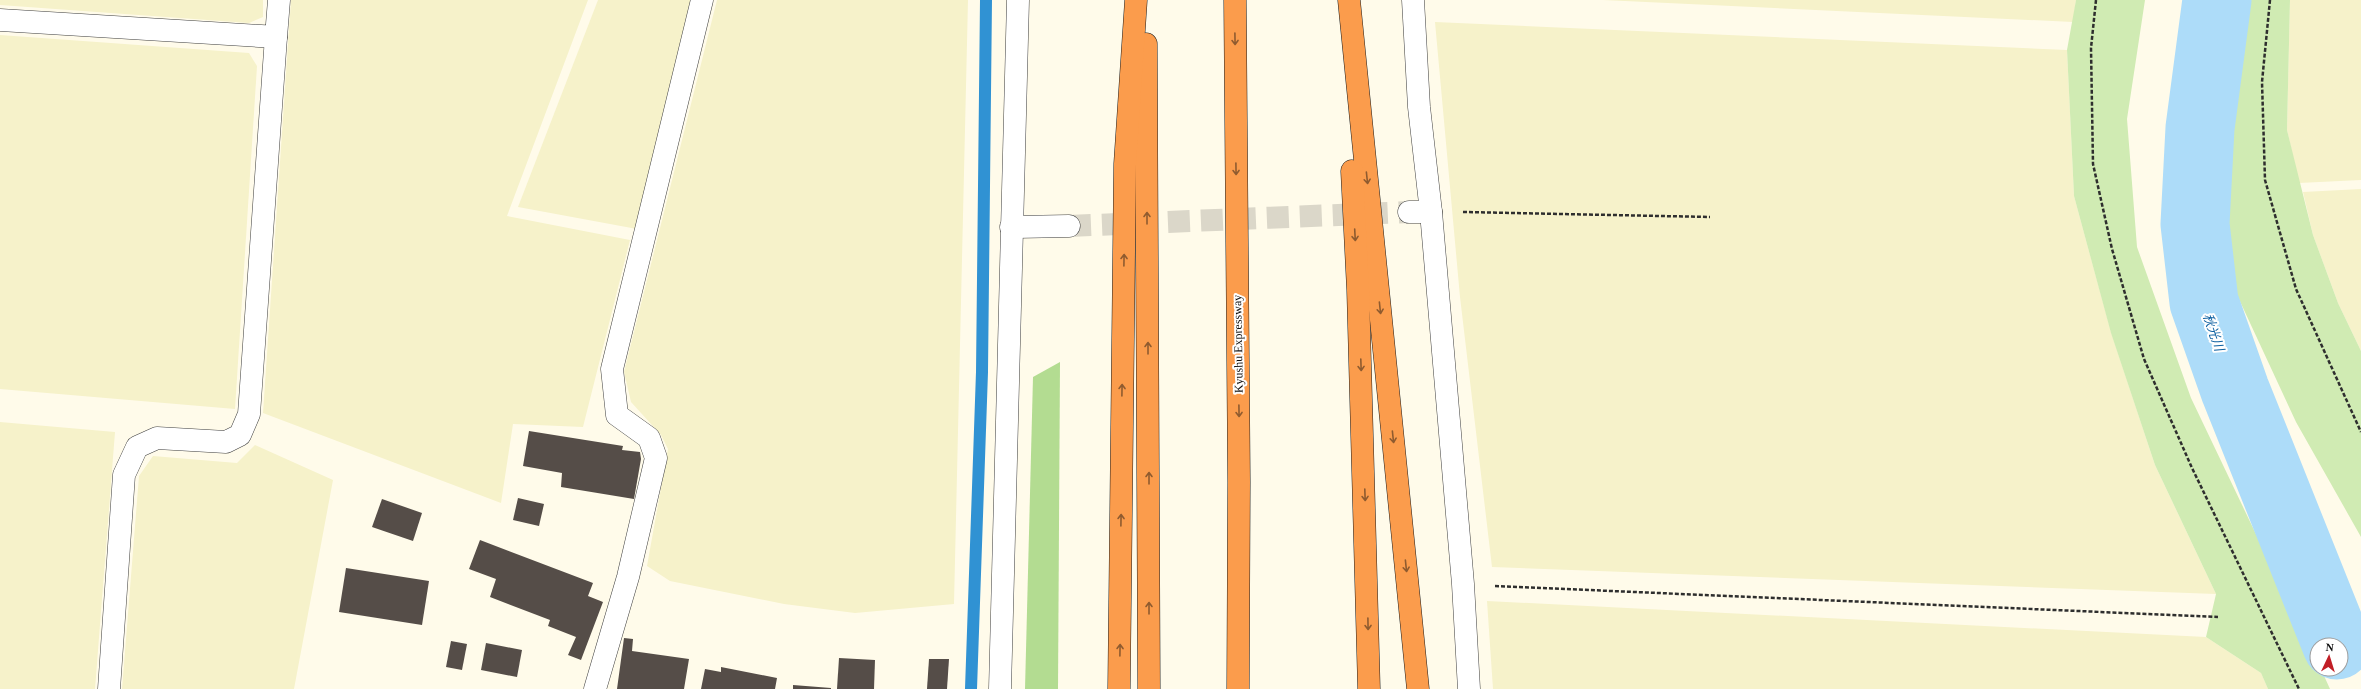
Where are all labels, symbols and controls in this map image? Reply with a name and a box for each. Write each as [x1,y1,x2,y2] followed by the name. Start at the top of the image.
[1231,32,1239,45] one-way arrow
[1233,162,1240,175] one-way arrow
[1363,171,1371,184] one-way arrow
[1143,212,1151,225] one-way arrow
[1352,228,1359,241] one-way arrow
[1120,254,1128,267] one-way arrow
[1230,295,1246,393] street label: Kyushu Expressway
[1376,301,1383,314] one-way arrow
[2200,311,2228,355] water label: 秋光川
[1144,342,1152,355] one-way arrow
[1357,358,1364,371] one-way arrow
[1118,384,1126,397] one-way arrow
[1235,404,1243,417] one-way arrow
[1389,430,1397,443] one-way arrow
[1145,472,1153,485] one-way arrow
[1361,488,1368,501] one-way arrow
[1117,514,1125,527] one-way arrow
[1402,559,1410,572] one-way arrow
[1145,602,1153,615] one-way arrow
[1364,617,1372,630] one-way arrow
[2309,637,2349,677] north arrow
[2325,641,2334,653] text: N
[1116,644,1123,657] one-way arrow

